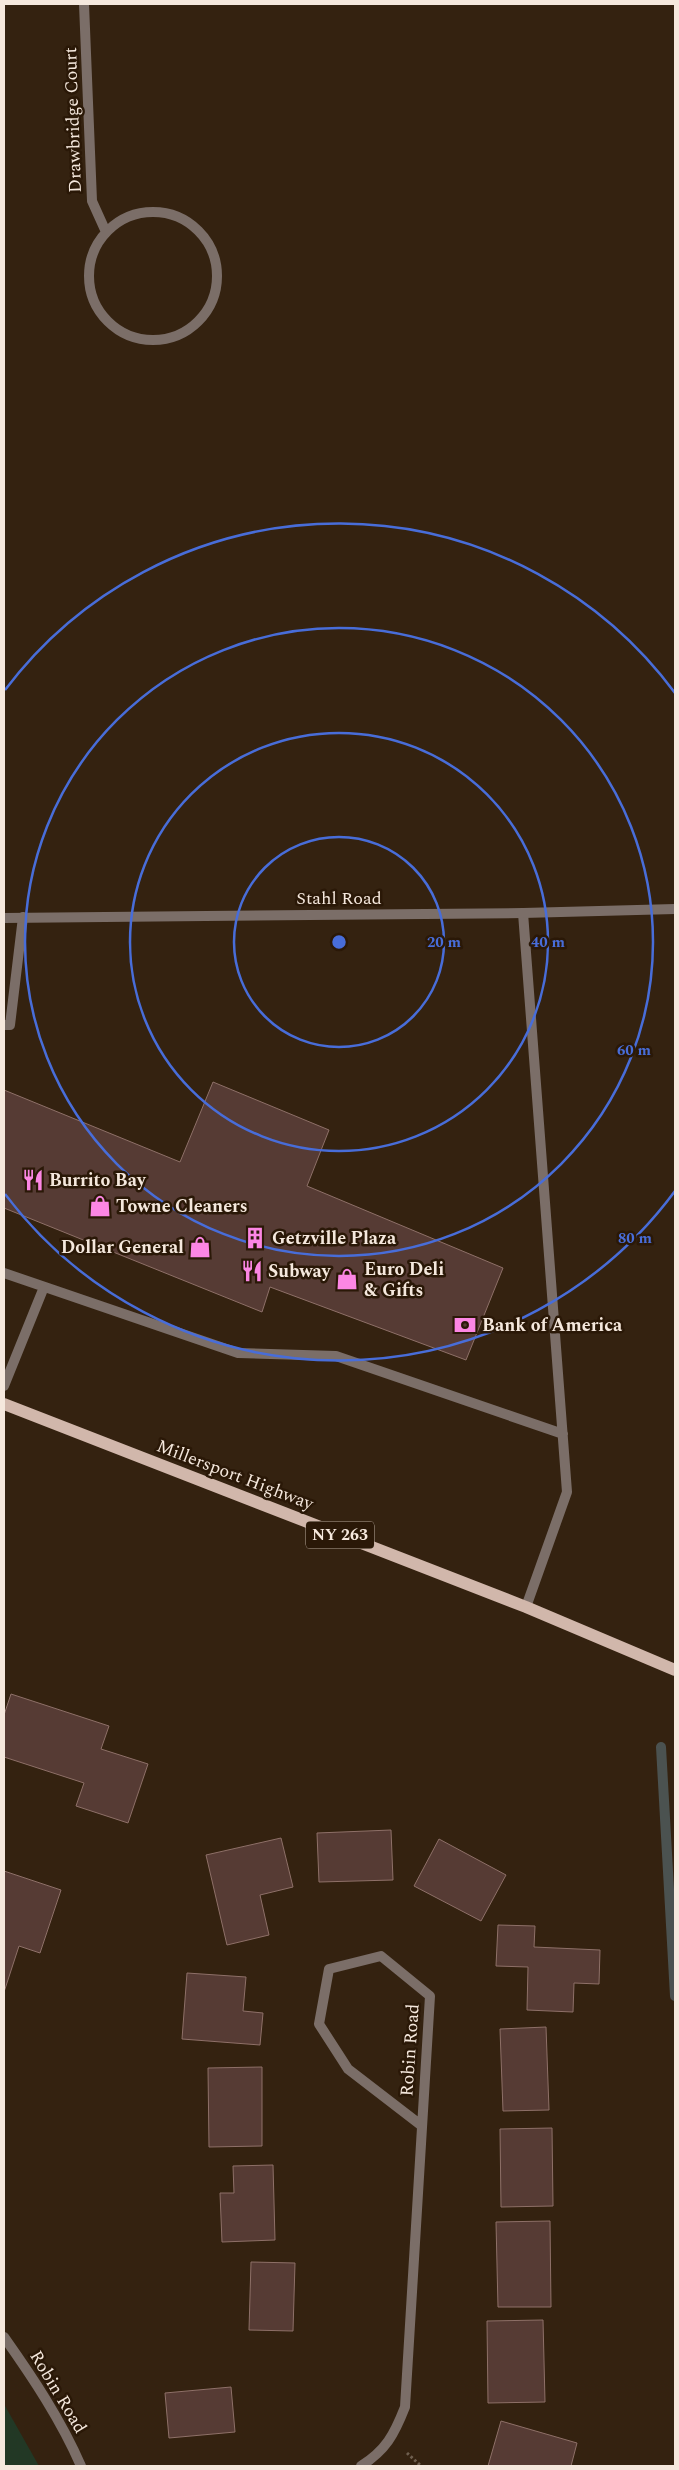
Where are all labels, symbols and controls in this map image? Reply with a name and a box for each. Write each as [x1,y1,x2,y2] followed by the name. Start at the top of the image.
[57,47,89,193] street label: Drawbridge Court
[296,885,382,912] street label: Stahl Road
[427,931,462,954] text: 20 m
[531,931,566,954] text: 40 m
[330,933,348,951] centre of rings
[617,1039,652,1062] text: 60 m
[20,1167,46,1193] restaurant icon: Burrito Bay
[49,1167,147,1194] place label: Burrito Bay
[87,1193,113,1219] shop icon: Towne Cleaners
[116,1193,248,1220] place label: Towne Cleaners
[242,1225,268,1251] building icon: Getzville Plaza
[272,1225,397,1252] place label: Getzville Plaza
[618,1227,653,1250] text: 80 m
[61,1234,184,1261] place label: Dollar General
[187,1234,213,1260] shop icon: Dollar General
[364,1256,444,1304] place label: Euro Deli & Gifts
[239,1258,265,1284] restaurant icon: Subway
[268,1258,332,1285] place label: Subway
[334,1266,360,1292] shop icon: Euro Deli & Gifts
[452,1312,478,1338] bank icon: Bank of America
[482,1312,623,1339] place label: Bank of America
[153,1433,319,1518] street label: Millersport Highway
[306,1522,374,1548] road number: NY 263
[393,2003,427,2097] street label: Robin Road
[23,2345,93,2439] street label: Robin Road

